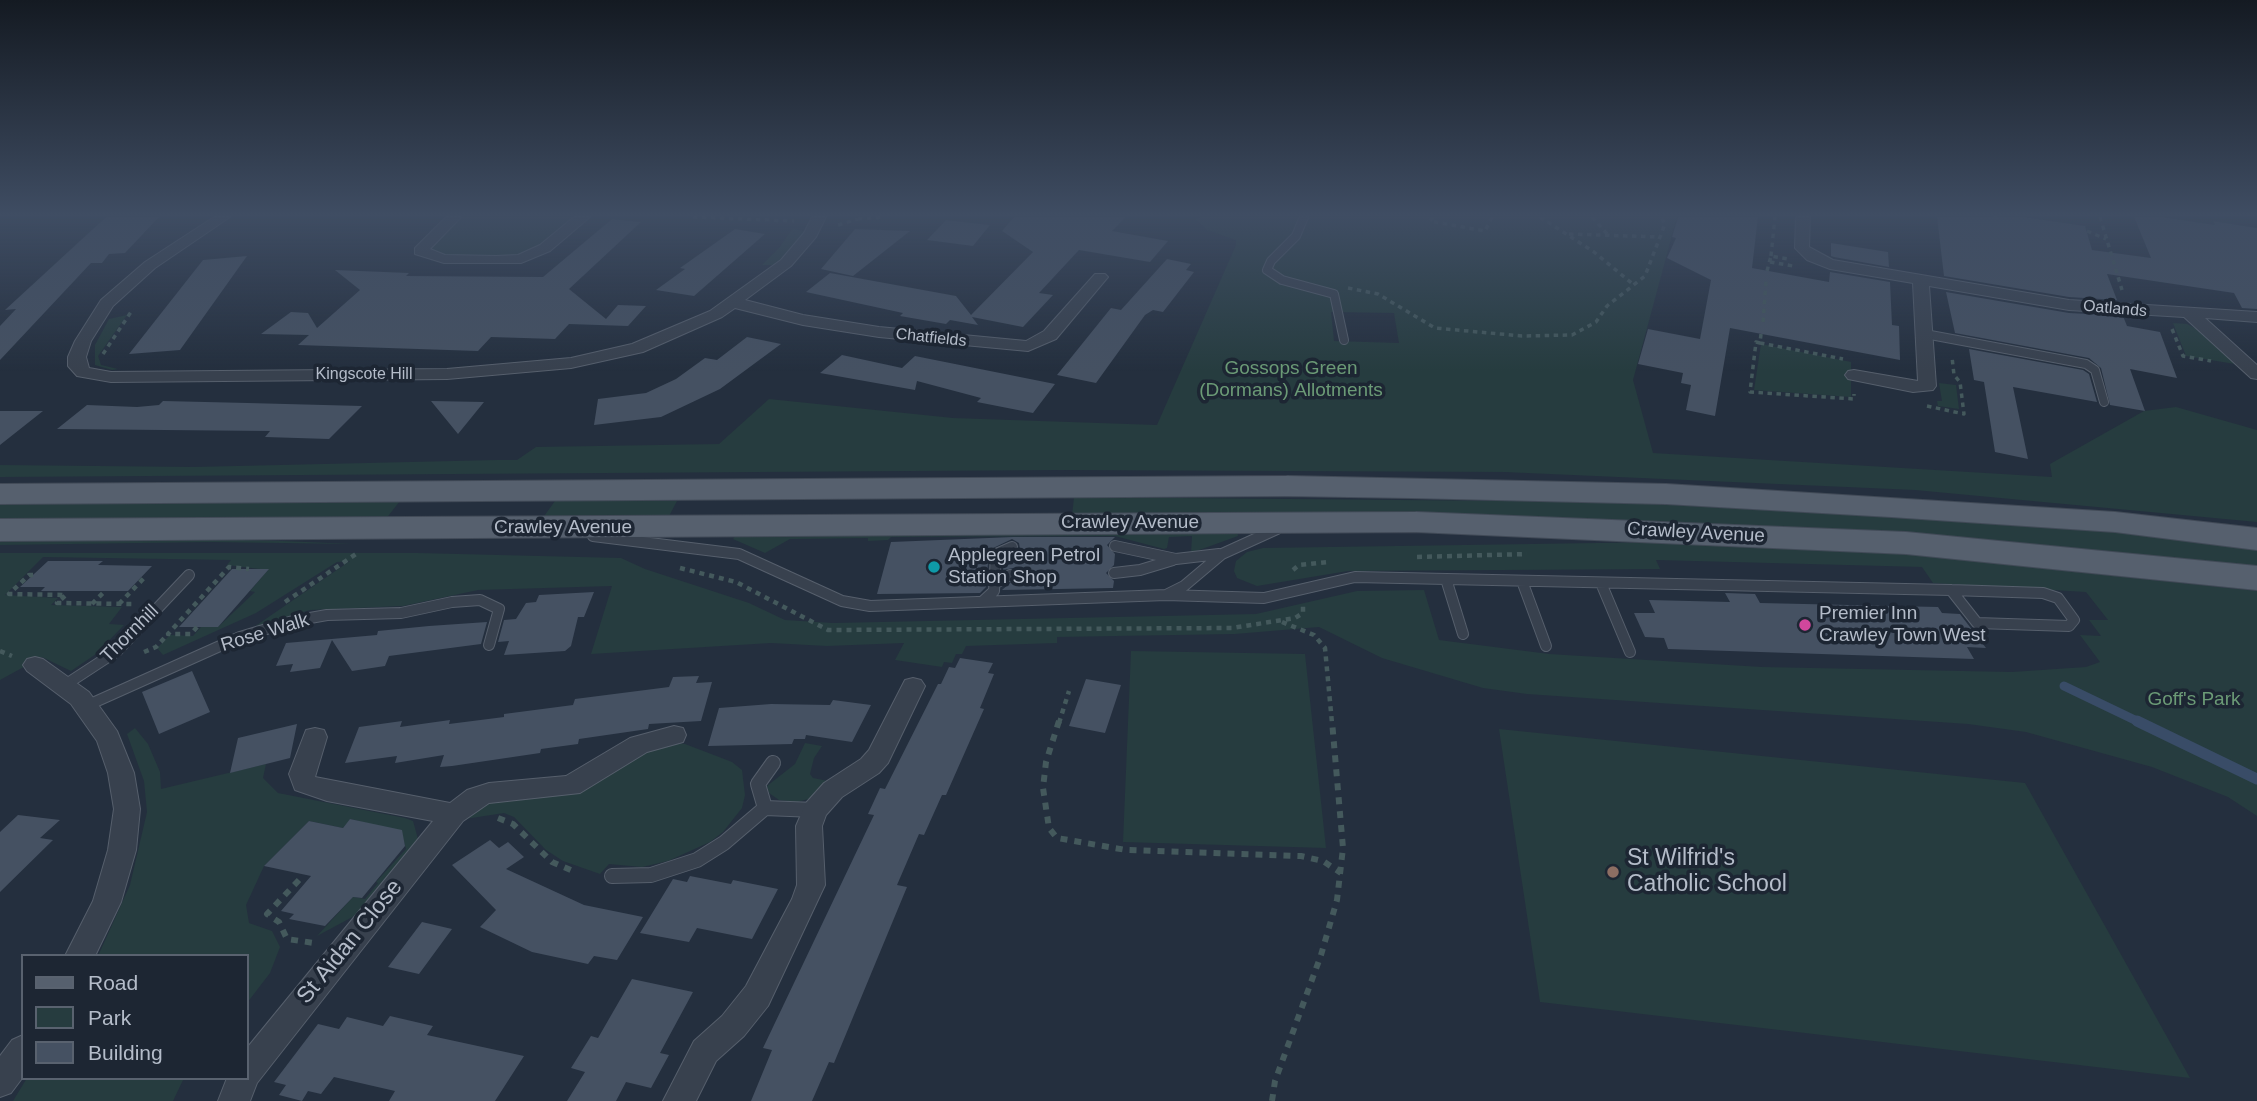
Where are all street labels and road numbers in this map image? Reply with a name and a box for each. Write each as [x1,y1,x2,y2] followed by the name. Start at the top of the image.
[2082,297,2148,321] street label: Oatlands
[895,325,967,351] street label: Chatfields
[316,365,412,385] street label: Kingscote Hill
[1061,512,1199,534] street label: Crawley Avenue
[494,517,632,539] street label: Crawley Avenue
[1626,518,1766,548] street label: Crawley Avenue
[96,600,164,668] street label: Thornhill
[218,609,312,657] street label: Rose Walk
[291,874,409,1010] street label: St Aidan Close

